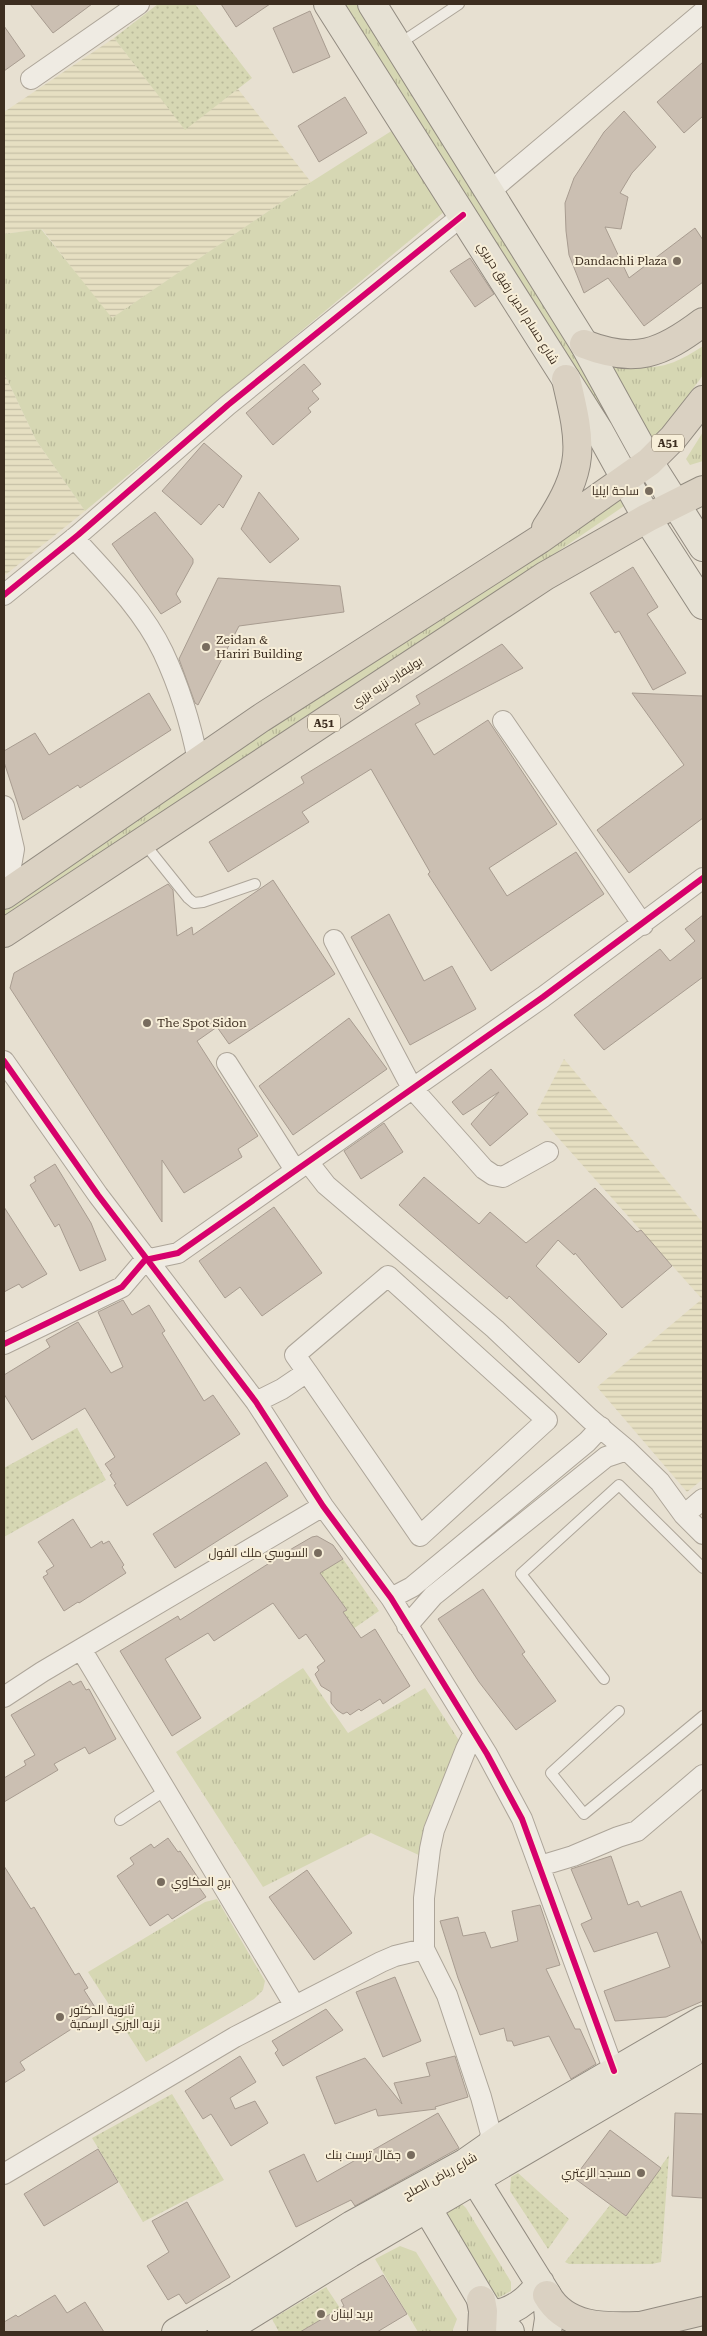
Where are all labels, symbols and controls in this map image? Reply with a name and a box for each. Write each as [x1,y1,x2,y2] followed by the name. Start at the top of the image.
[472,239,561,368] street label: شارع حسام الدين رفيق حريري
[575,254,667,268] place label: Dandachli Plaza
[671,255,683,267] marker: Dandachli Plaza
[652,434,684,452] road number: A51
[592,484,639,498] place label: ساحة ايليا
[643,485,655,497] marker: ساحة ايليا
[216,633,302,661] place label: Zeidan & Hariri Building
[200,641,212,653] marker: Zeidan & Hariri Building
[349,654,427,713] street label: بوليفارد نزيه بزري
[308,714,340,731] road number: A51
[157,1016,247,1030] place label: The Spot Sidon
[141,1017,153,1029] marker: The Spot Sidon
[208,1546,308,1563] place label: السوسي ملك الفول
[312,1547,324,1559] marker: السوسي ملك الفول
[171,1875,231,1892] place label: برج العكاوي
[155,1876,167,1888] marker: برج العكاوي
[69,2003,160,2034] place label: ثانوية الدكتور نزيه البزري الرسمية
[54,2011,66,2023] marker: ثانوية الدكتور نزيه البزري الرسمية
[326,2148,401,2162] place label: جمّال ترست بنك
[405,2149,417,2161] marker: جمّال ترست بنك
[401,2150,480,2203] street label: شارع رياض الصلح
[561,2166,631,2183] place label: مسجد الزعتري
[635,2167,647,2179] marker: مسجد الزعتري
[331,2307,373,2321] place label: بريد لبنان
[315,2308,327,2320] marker: بريد لبنان

